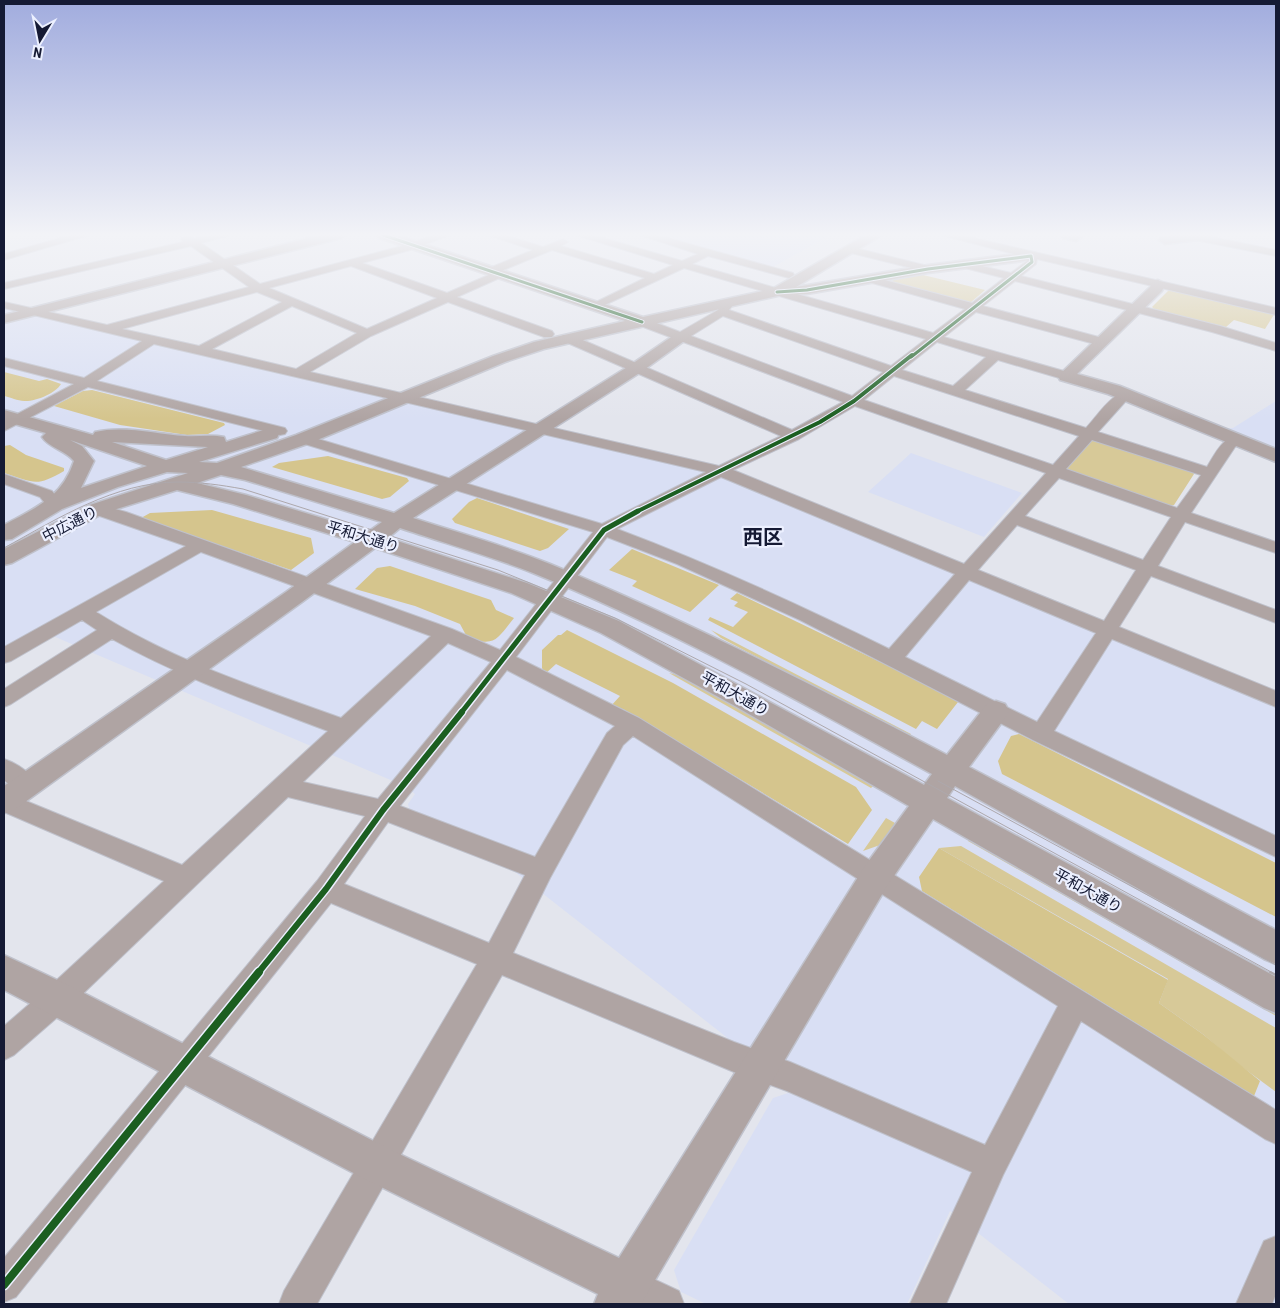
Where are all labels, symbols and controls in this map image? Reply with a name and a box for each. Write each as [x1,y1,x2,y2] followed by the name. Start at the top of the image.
[15,15,65,65] north arrow
[32,44,43,61] text: N
[39,502,101,546] street label: 中広通り
[324,517,402,557] street label: 平和大通り
[743,525,783,549] district label: 西区
[698,668,772,720] street label: 平和大通り
[1051,865,1125,917] street label: 平和大通り

